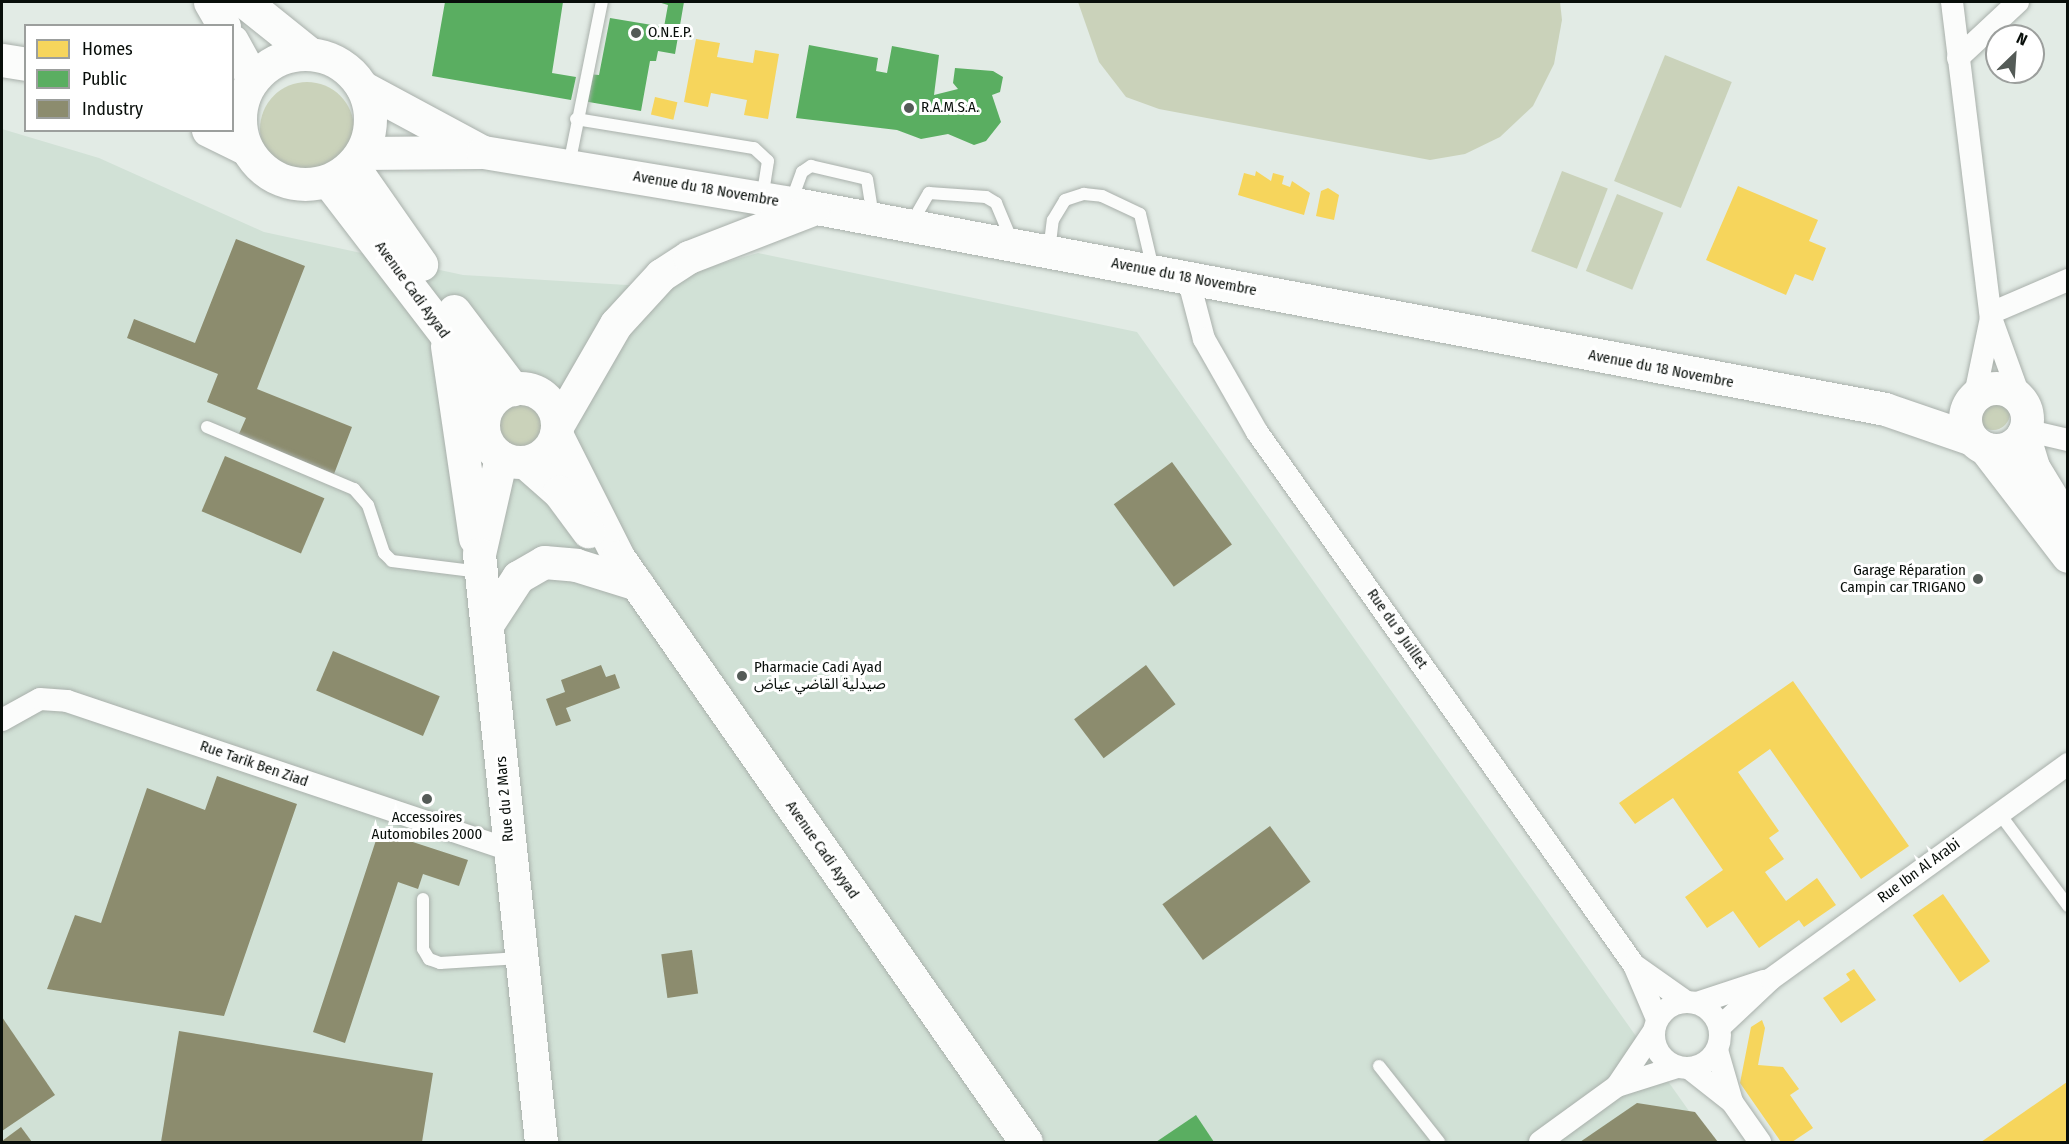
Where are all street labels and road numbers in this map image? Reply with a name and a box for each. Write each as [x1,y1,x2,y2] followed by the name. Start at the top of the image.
[632,167,780,211] street label: Avenue du 18 Novembre
[371,238,453,342] street label: Avenue Cadi Ayyad
[1110,254,1258,300] street label: Avenue du 18 Novembre
[1587,346,1735,392] street label: Avenue du 18 Novembre
[1363,586,1431,672] street label: Rue du 9 Juillet
[197,737,311,791] street label: Rue Tarik Ben Ziad
[492,755,518,843] street label: Rue du 2 Mars
[782,798,862,902] street label: Avenue Cadi Ayyad
[1874,835,1964,907] street label: Rue Ibn Al Arabi

